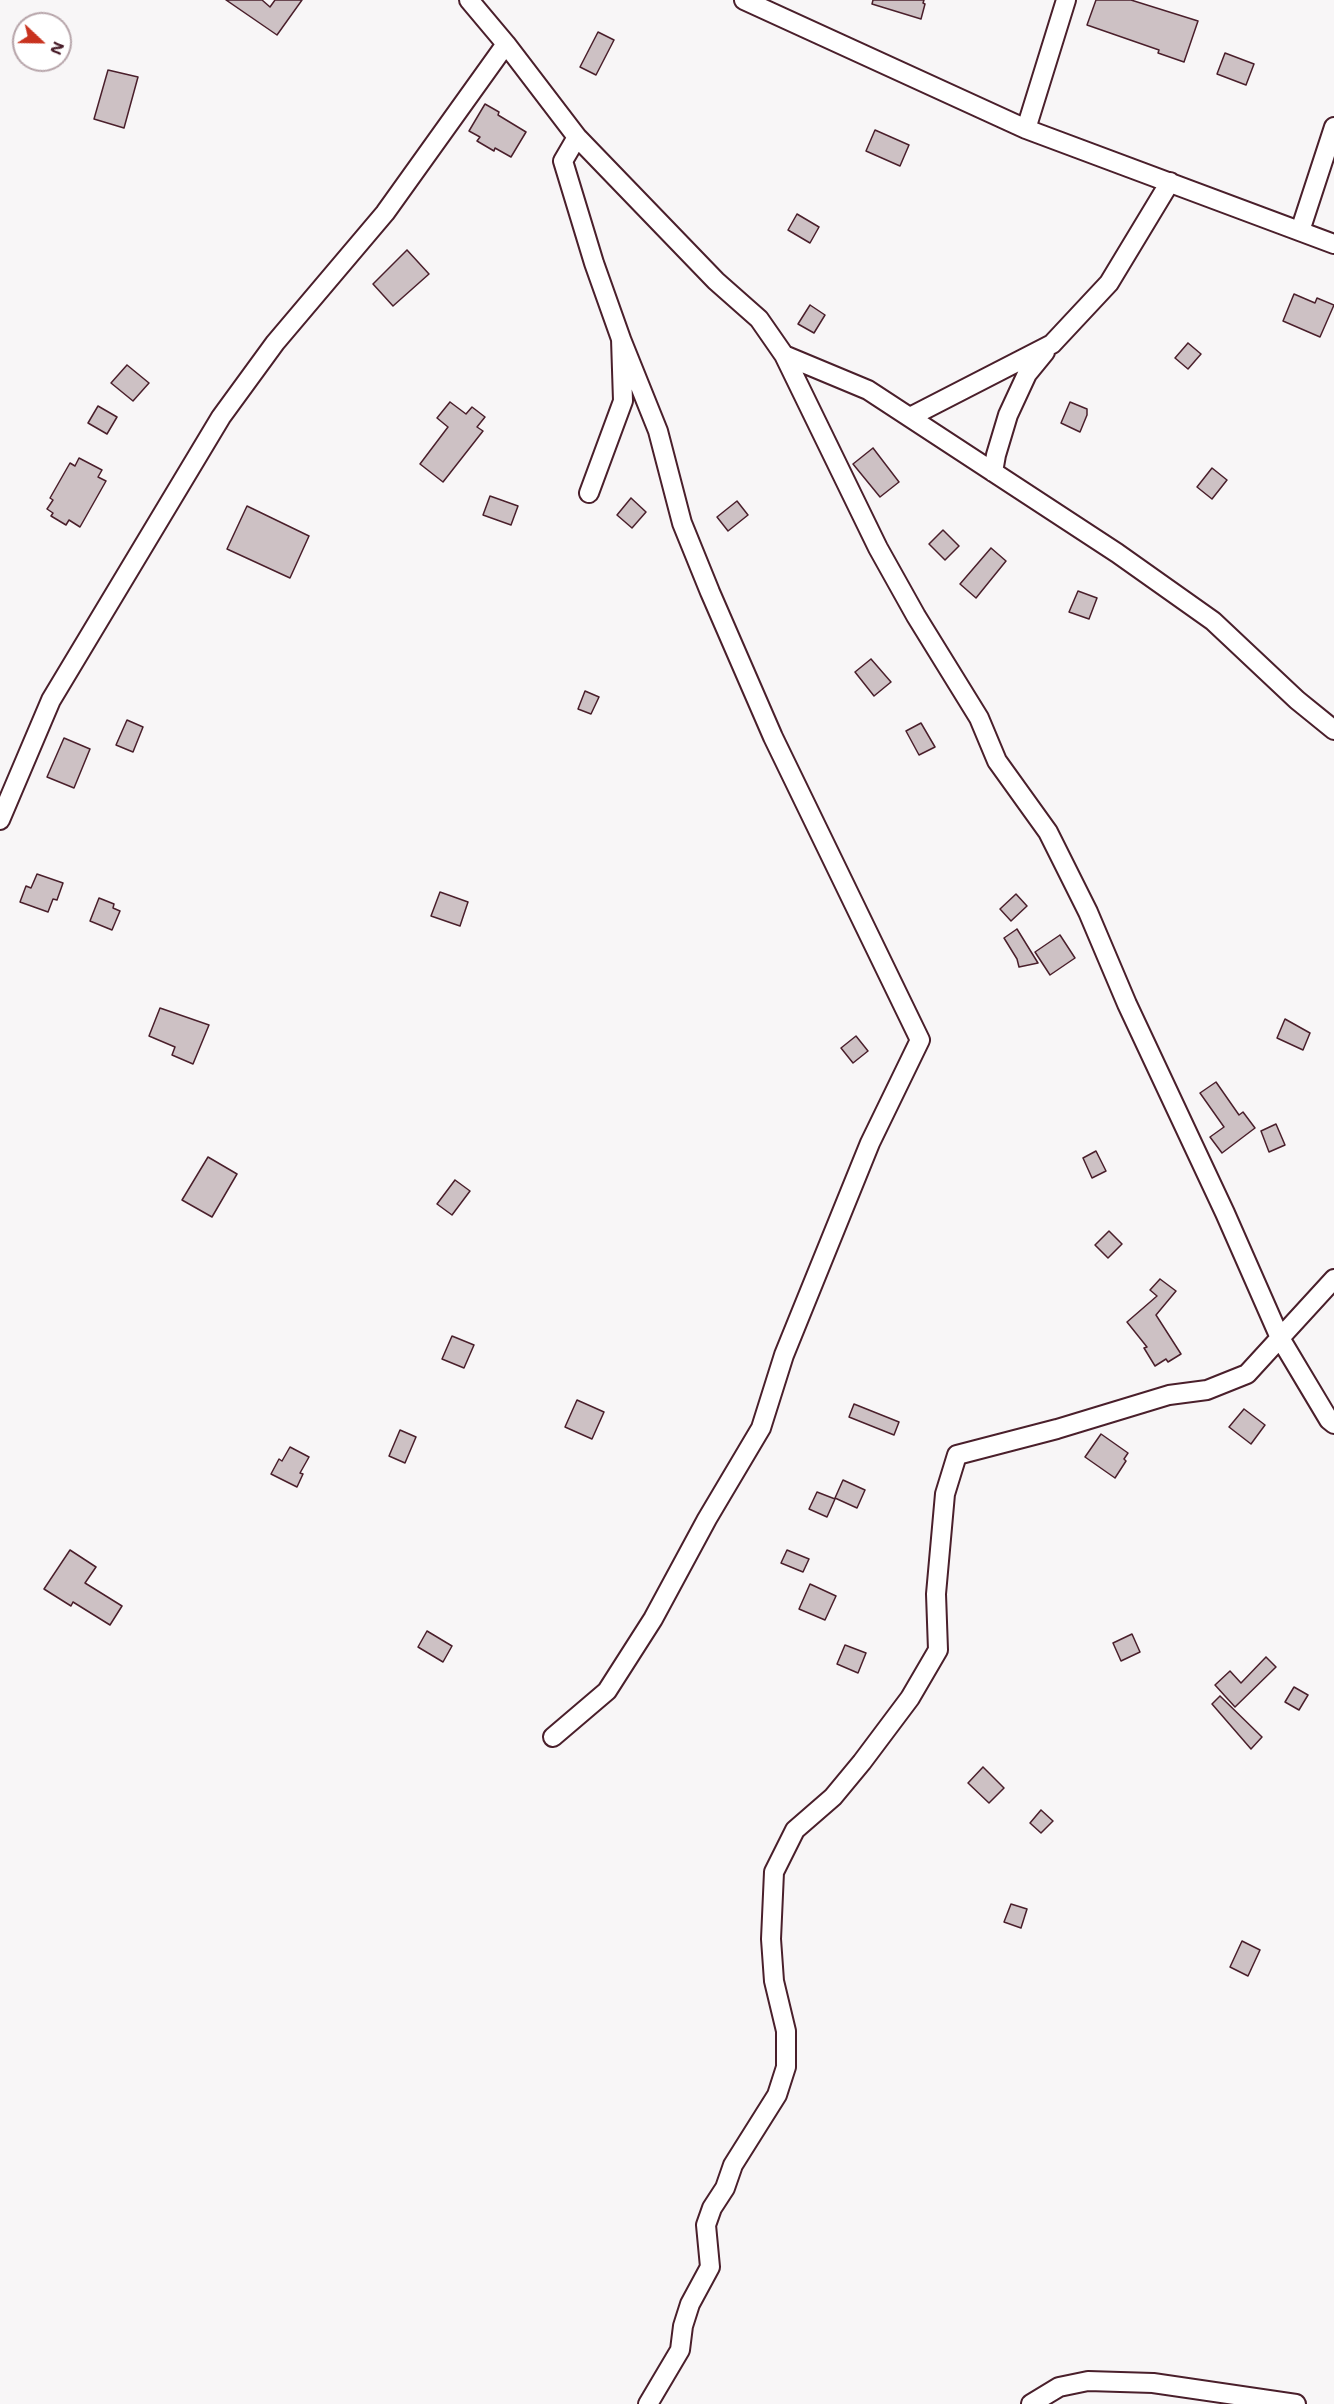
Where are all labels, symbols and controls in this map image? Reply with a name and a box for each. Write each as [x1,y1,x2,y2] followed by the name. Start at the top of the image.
[12,12,72,72] north arrow
[45,38,69,58] text: N

